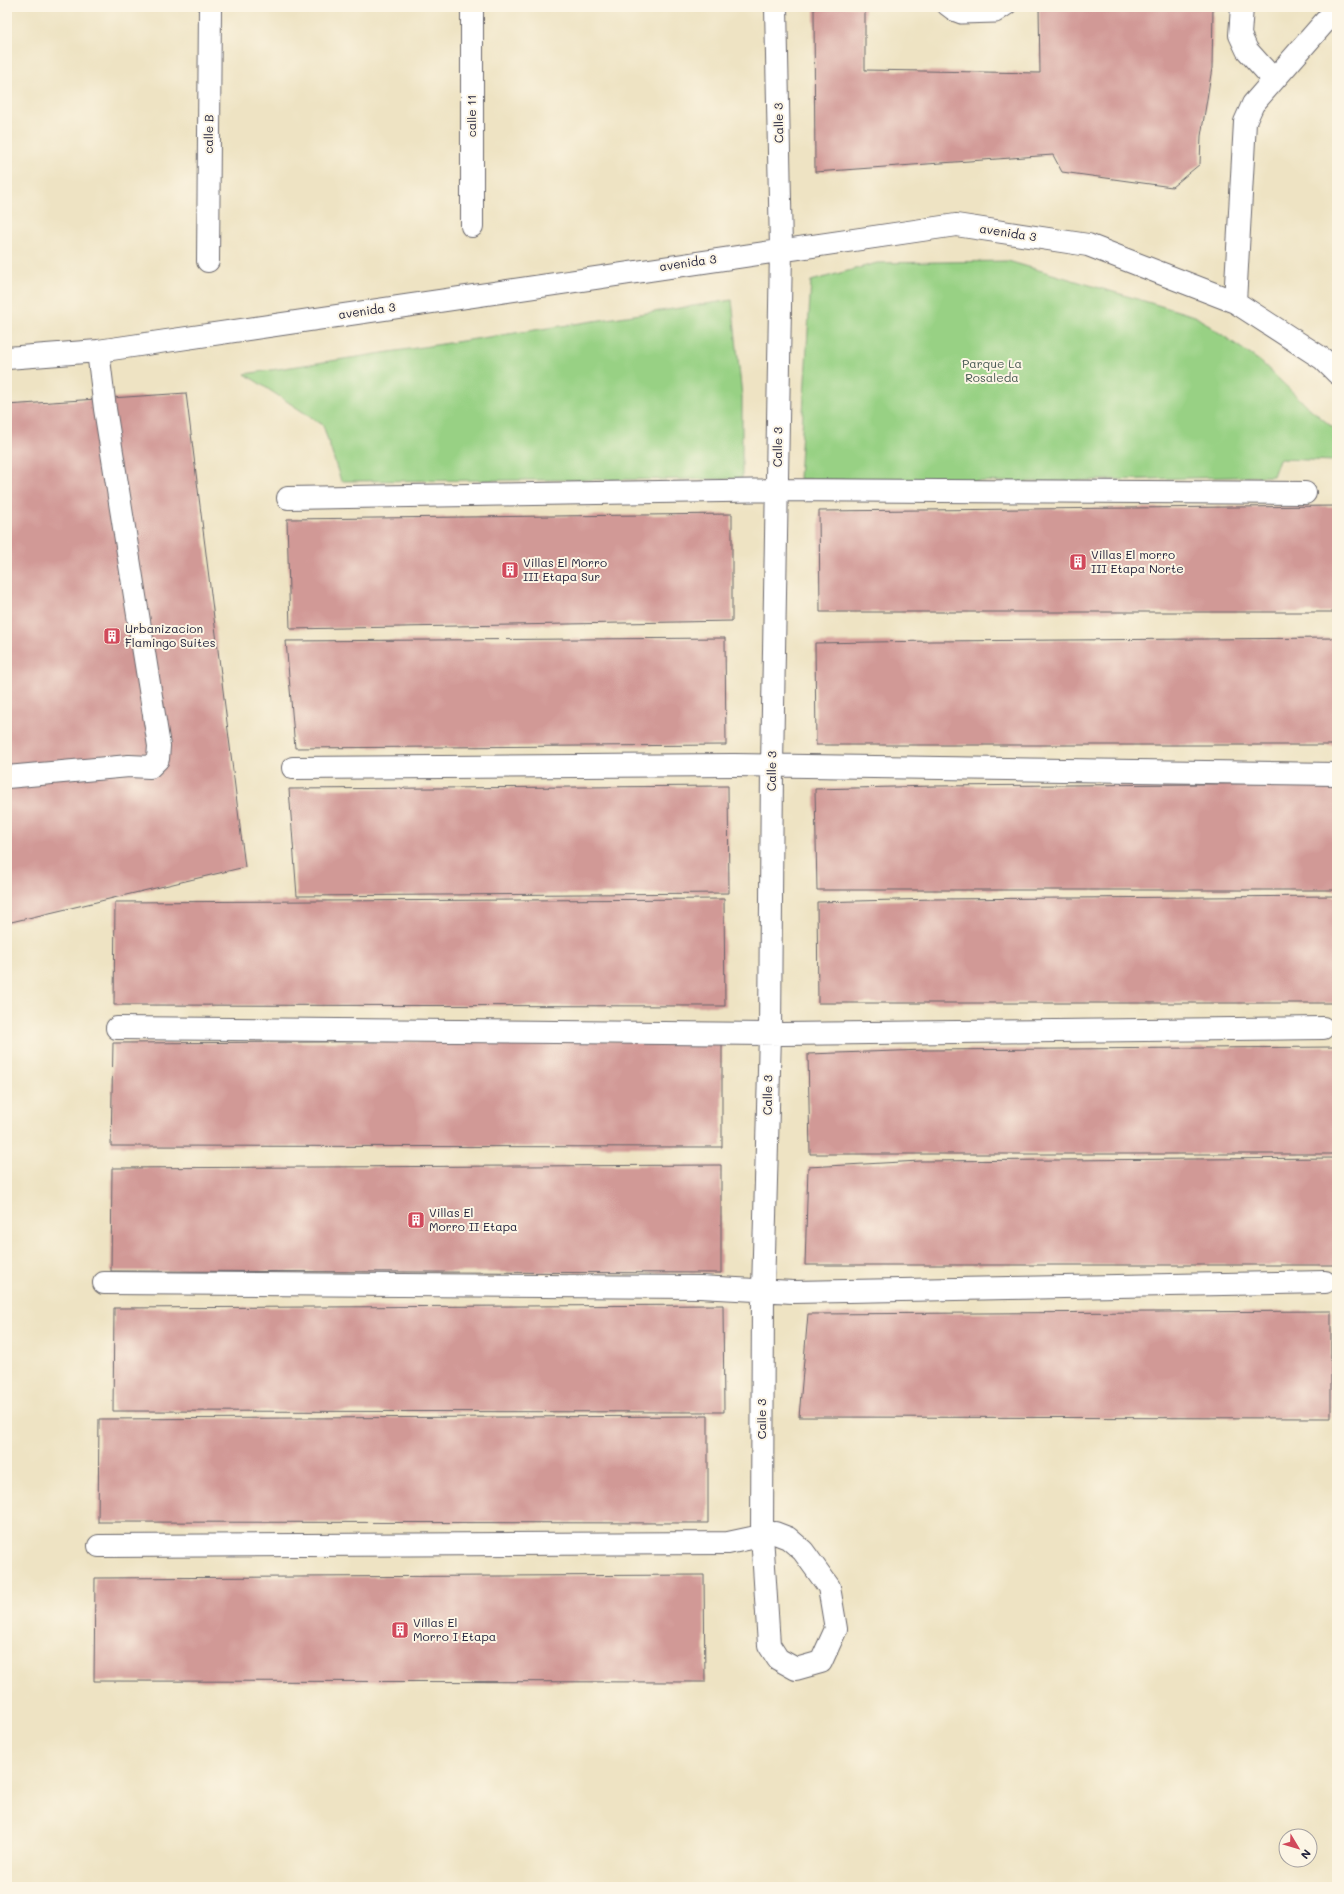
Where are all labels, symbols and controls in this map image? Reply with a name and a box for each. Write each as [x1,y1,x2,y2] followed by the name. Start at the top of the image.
[463,95,479,137] street label: calle 11
[770,103,786,143] street label: Calle 3
[200,114,216,154] street label: calle B
[978,220,1038,244] street label: avenida 3
[658,250,717,274] street label: avenida 3
[337,298,396,322] street label: avenida 3
[962,355,1022,385] park label: Parque La Rosaleda
[769,427,785,467] street label: Calle 3
[1091,546,1184,576] place label: Villas El morro III Etapa Norte
[1068,552,1088,572] building icon: Villas El morro III Etapa Norte
[523,554,607,584] place label: Villas El Morro III Etapa Sur
[500,560,520,580] building icon: Villas El Morro III Etapa Sur
[125,620,216,650] place label: Urbanizacion Flamingo Suites
[102,626,122,646] building icon: Urbanizacion Flamingo Suites
[763,751,779,791] street label: Calle 3
[759,1075,775,1115] street label: Calle 3
[429,1204,518,1234] place label: Villas El Morro II Etapa
[406,1210,426,1230] building icon: Villas El Morro II Etapa
[753,1399,769,1439] street label: Calle 3
[413,1614,496,1644] place label: Villas El Morro I Etapa
[390,1620,410,1640] building icon: Villas El Morro I Etapa
[1278,1828,1318,1868] north arrow
[1298,1847,1315,1862] text: N

